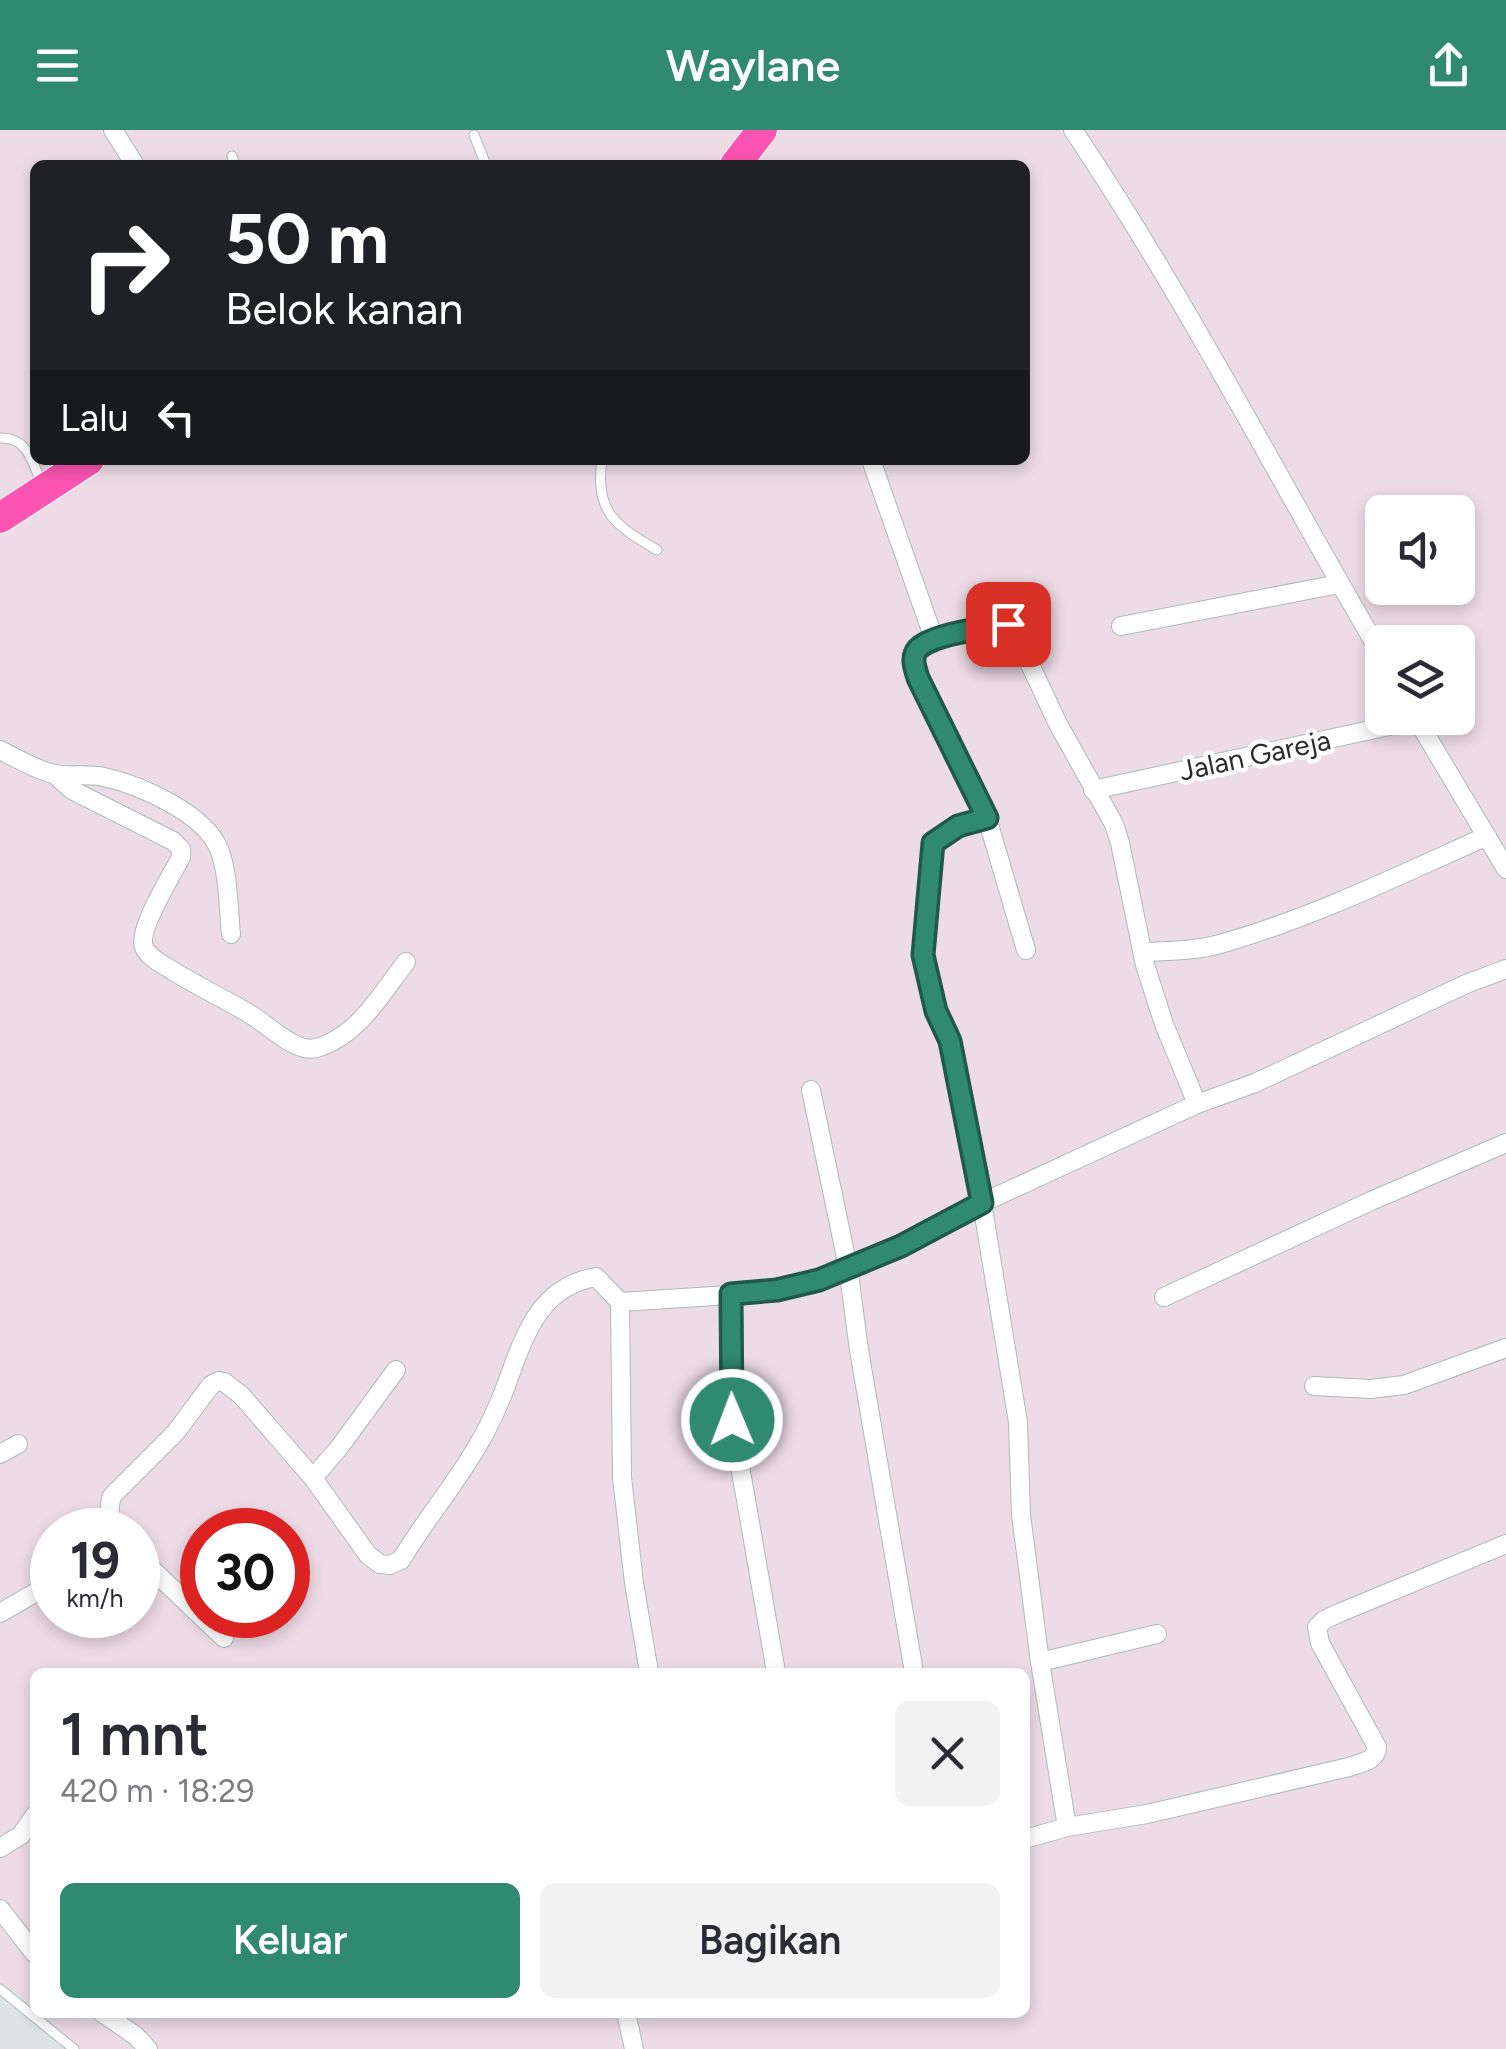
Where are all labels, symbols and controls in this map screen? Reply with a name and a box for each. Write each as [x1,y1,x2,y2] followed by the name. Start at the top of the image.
[30,38,85,93] icon: menu
[666,38,840,92] text: Waylane
[1421,38,1476,93] icon: share
[225,196,389,281] text: 50 m
[60,200,190,330] icon: right
[225,281,463,335] text: Belok kanan
[149,390,204,445] icon: left
[60,395,129,441] text: Lalu
[1365,495,1475,735] map controls
[1365,495,1475,605] button: sound
[966,582,1051,667] pin
[981,597,1036,652] icon: arrive
[1365,625,1475,735] button: layers
[1176,722,1334,788] street label: Jalan Gareja
[680,1368,784,1472] position arrow
[180,1508,310,1638] speed limit sign: 30
[70,1530,120,1591] text: 19
[66,1583,124,1613] text: km/h
[60,1698,209,1770] text: 1 mnt
[895,1701,1000,1806] button: close
[60,1772,254,1810] text: 420 m · 18:29
[60,1883,520,1998] button: Keluar
[540,1883,1000,1998] button: Bagikan

